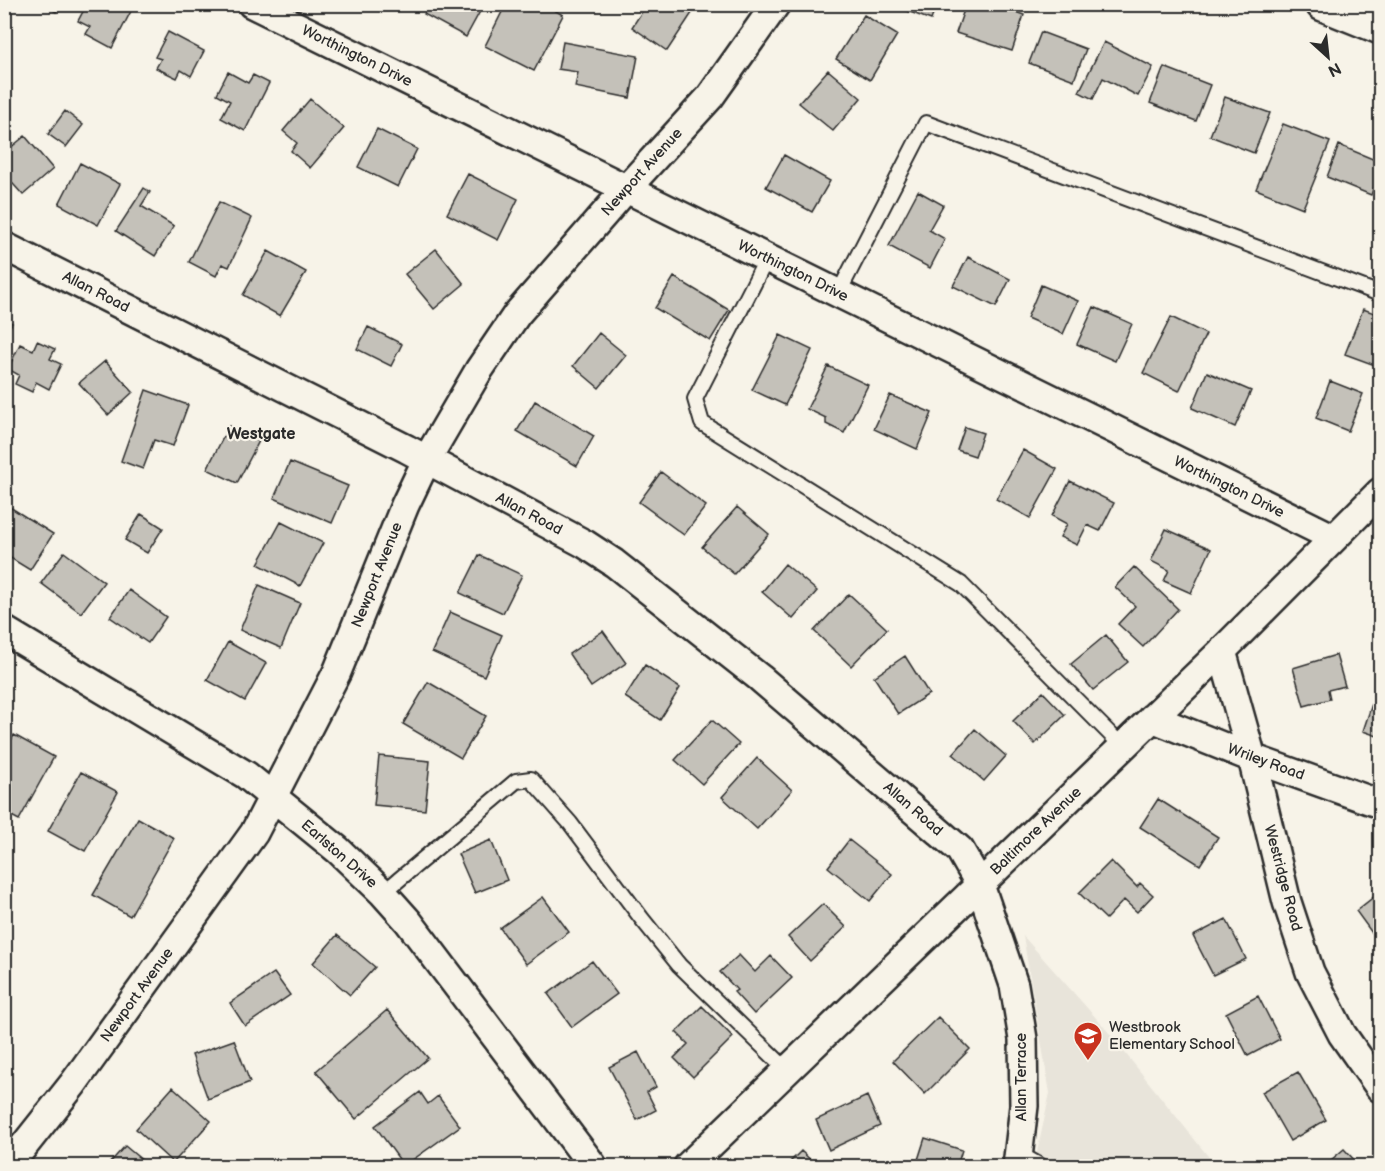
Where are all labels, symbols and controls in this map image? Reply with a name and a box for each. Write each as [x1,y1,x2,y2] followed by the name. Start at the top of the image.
[299,21,416,91] street label: Worthington Drive
[1298,27,1358,87] north arrow
[1324,58,1344,80] text: N
[597,124,687,220] street label: Newport Avenue
[735,236,852,306] street label: Worthington Drive
[59,267,133,317] street label: Allan Road
[227,425,295,444] district label: Westgate
[1171,452,1288,522] street label: Worthington Drive
[492,488,566,540] street label: Allan Road
[347,519,407,631] street label: Newport Avenue
[1225,739,1307,785] street label: Wriley Road
[879,778,947,840] street label: Allan Road
[986,783,1086,879] street label: Baltimore Avenue
[297,816,381,892] street label: Earlston Drive
[1260,823,1306,933] street label: Westridge Road
[96,944,178,1046] street label: Newport Avenue
[1109,1018,1235,1054] place label: Westbrook Elementary School
[1072,1020,1104,1062] school or university icon: Westbrook Elementary School
[1012,1033,1031,1121] street label: Allan Terrace

